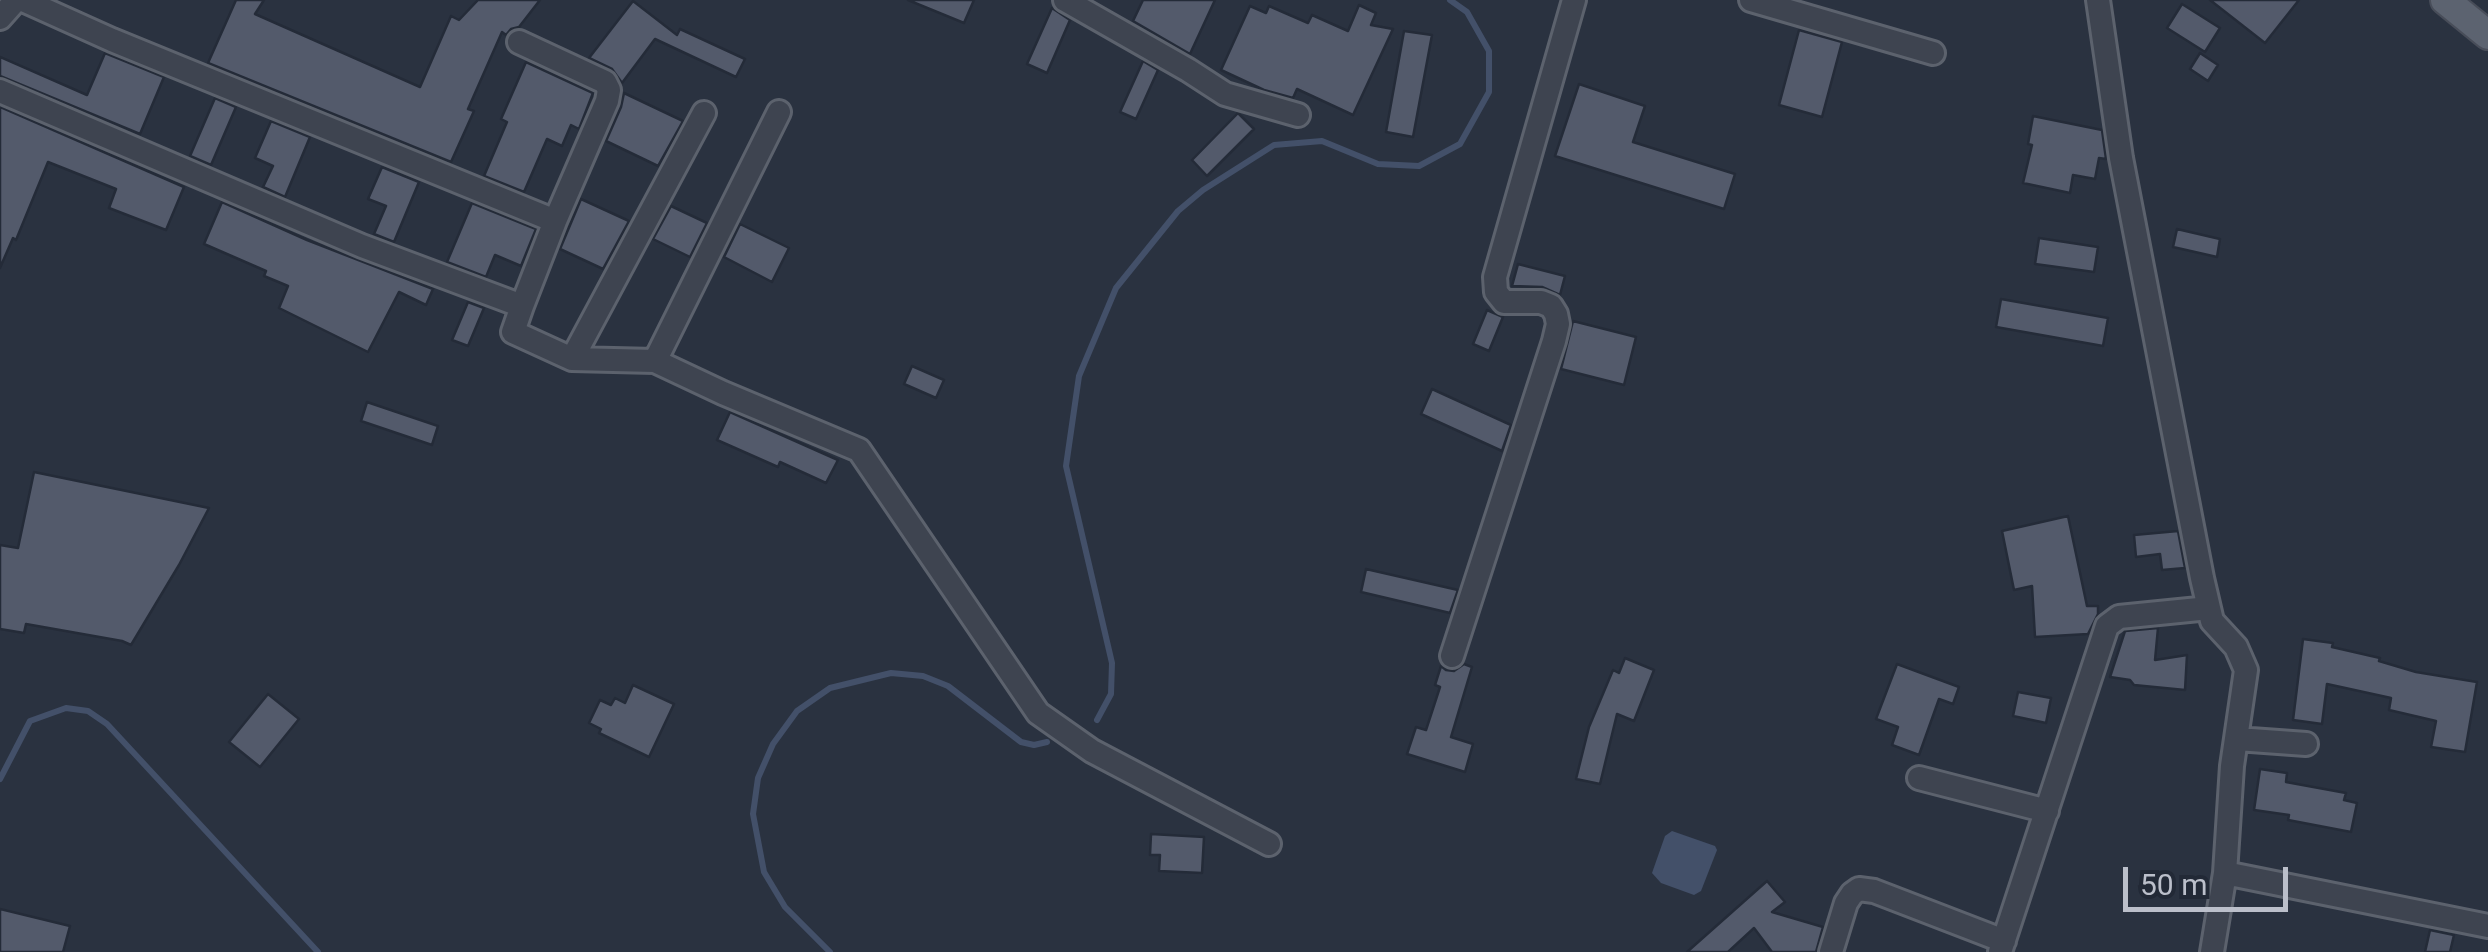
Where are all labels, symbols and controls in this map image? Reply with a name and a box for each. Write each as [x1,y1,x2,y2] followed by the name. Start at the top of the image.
[2128,847,2293,909] scale bar
[2140,867,2207,902] text: 50 m

